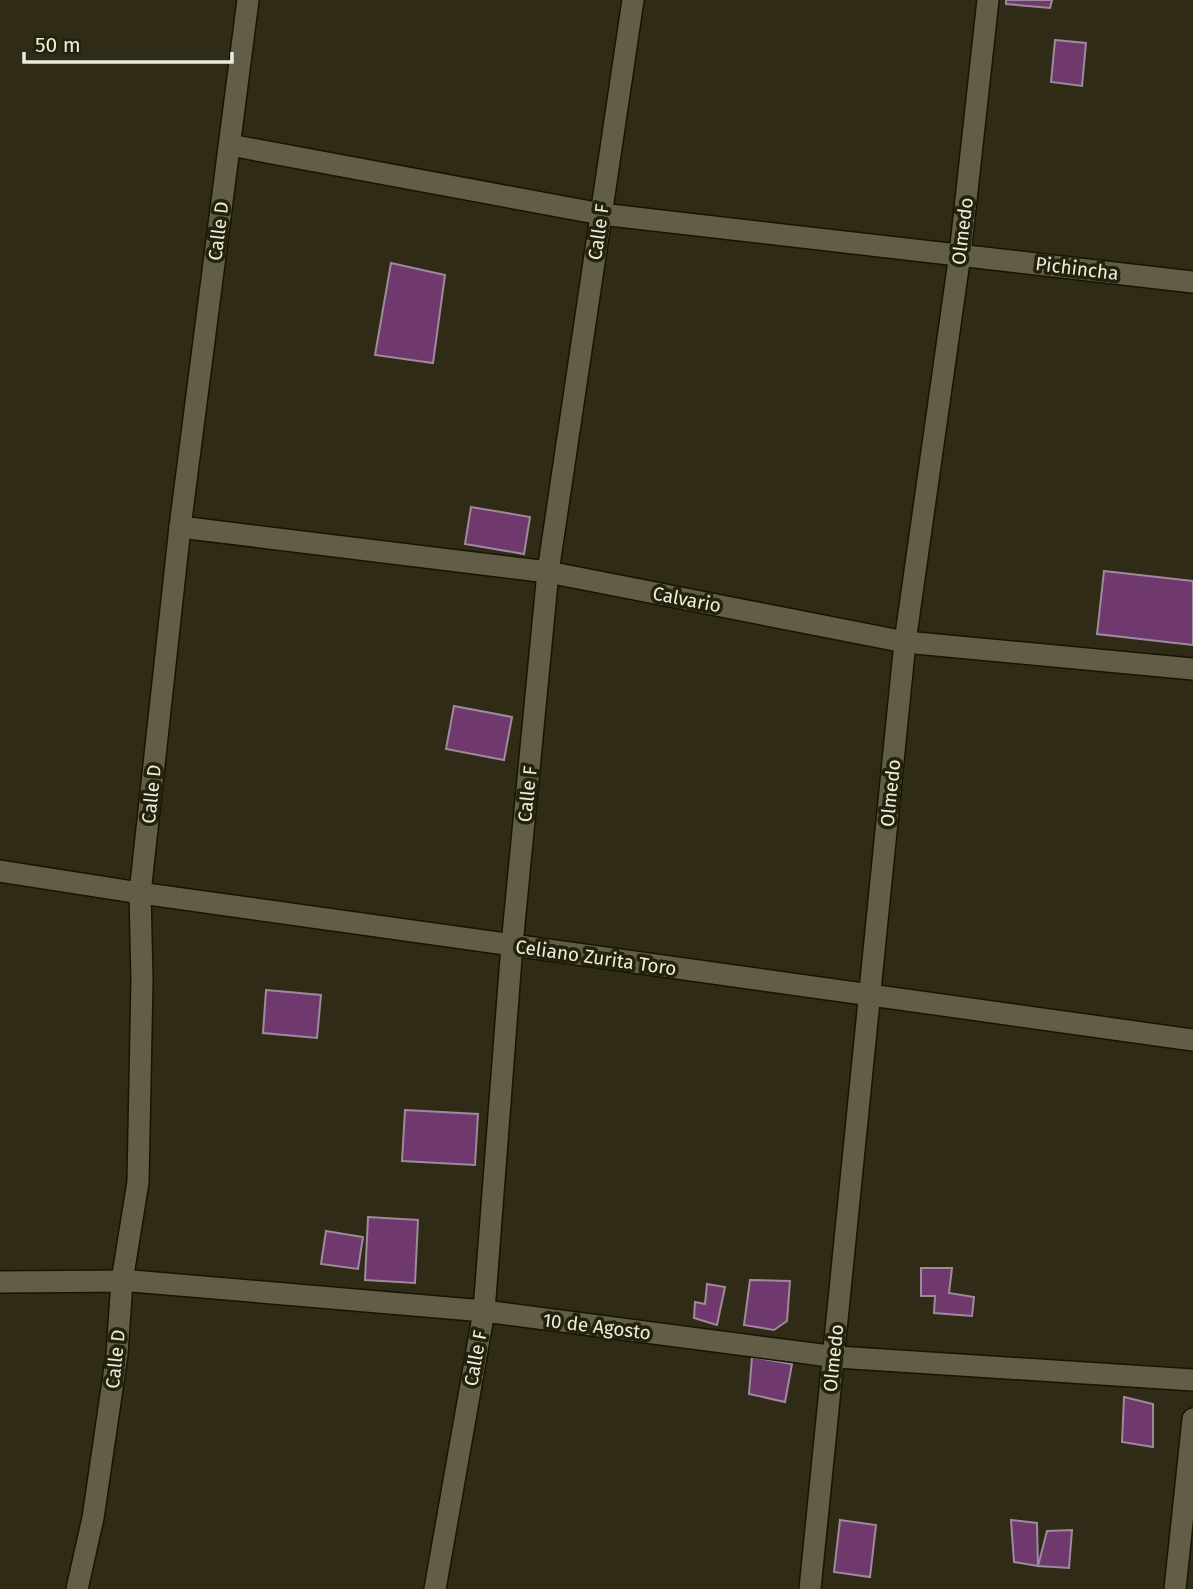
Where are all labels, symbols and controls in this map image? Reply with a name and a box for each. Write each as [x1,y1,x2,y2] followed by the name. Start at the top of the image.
[24,21,233,65] scale bar
[35,32,81,58] text: 50 m
[947,196,978,266] street label: Olmedo
[203,200,234,262] street label: Calle D
[583,203,614,262] street label: Calle F
[1034,252,1120,285] street label: Pichincha
[651,582,723,617] street label: Calvario
[876,758,905,828] street label: Olmedo
[137,763,166,825] street label: Calle D
[513,765,542,823] street label: Calle F
[514,935,678,980] street label: Celiano Zurita Toro
[542,1308,652,1345] street label: 10 de Agosto
[819,1323,848,1393] street label: Olmedo
[101,1328,130,1390] street label: Calle D
[459,1328,492,1388] street label: Calle F

